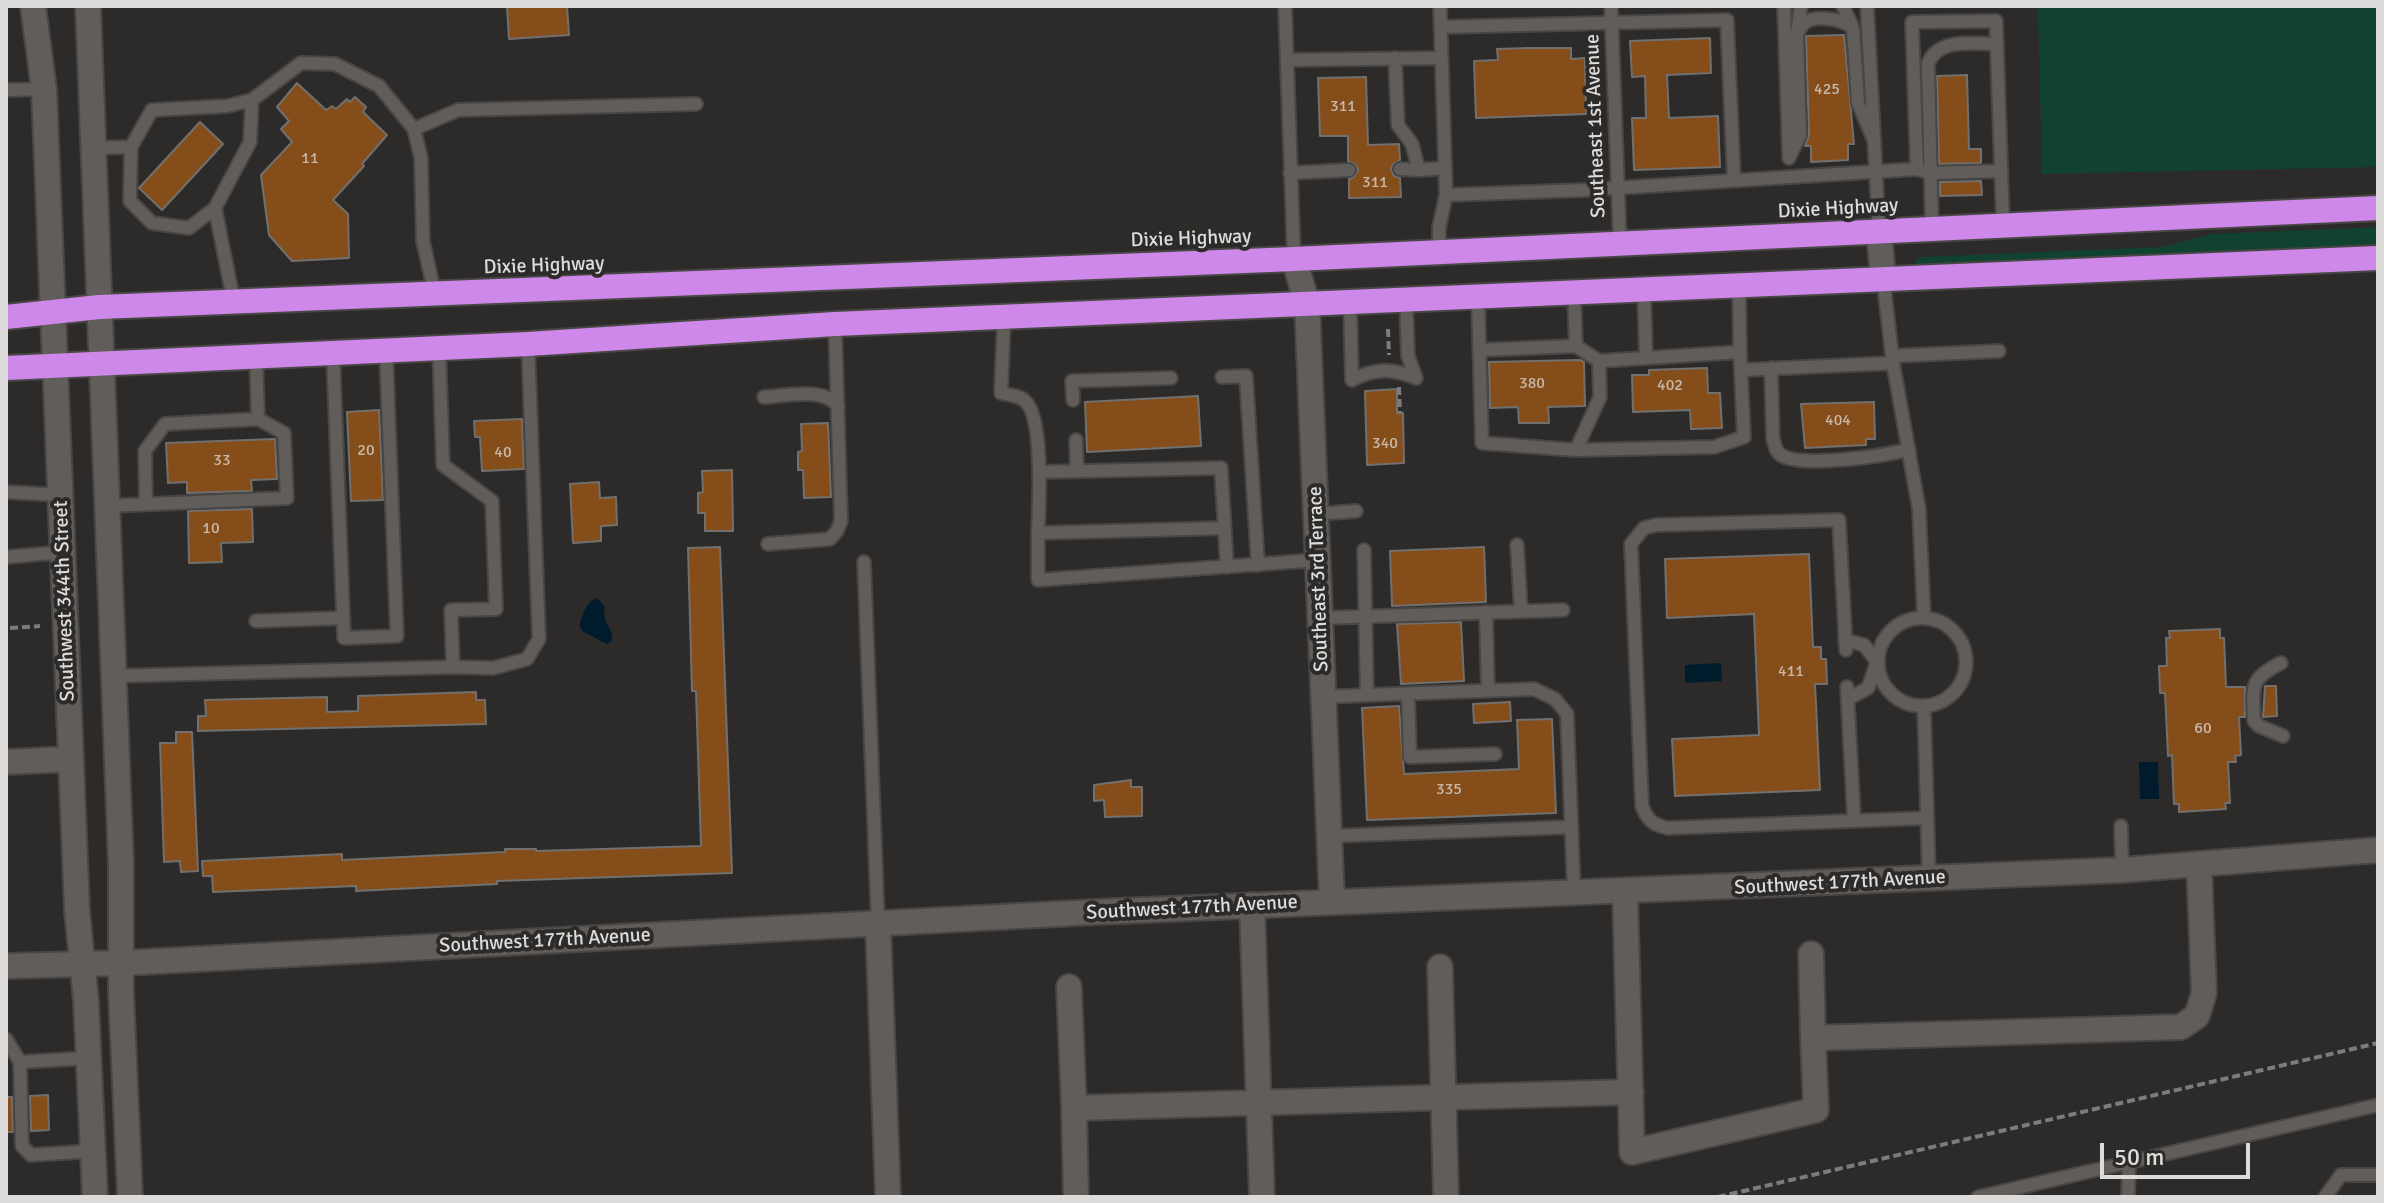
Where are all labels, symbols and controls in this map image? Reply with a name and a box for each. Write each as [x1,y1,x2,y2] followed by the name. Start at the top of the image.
[1581,34,1611,218] street label: Southeast 1st Avenue
[1814,80,1840,100] house number: 425
[1330,97,1356,117] house number: 311
[301,149,319,169] house number: 11
[1362,173,1388,193] house number: 311
[1777,194,1899,224] street label: Dixie Highway
[1130,225,1252,253] street label: Dixie Highway
[483,252,605,280] street label: Dixie Highway
[1519,374,1545,394] house number: 380
[1657,376,1683,396] house number: 402
[1825,411,1851,431] house number: 404
[1372,434,1398,454] house number: 340
[357,441,375,461] house number: 20
[494,443,512,463] house number: 40
[213,451,231,471] house number: 33
[1304,486,1334,672] street label: Southeast 3rd Terrace
[49,500,81,702] street label: Southwest 344th Street
[202,519,220,539] house number: 10
[1778,662,1804,682] house number: 411
[2194,719,2212,739] house number: 60
[1436,780,1462,800] house number: 335
[1734,865,1946,901] street label: Southwest 177th Avenue
[1086,890,1298,926] street label: Southwest 177th Avenue
[439,923,651,959] street label: Southwest 177th Avenue
[2104,1127,2254,1177] scale bar
[2114,1142,2164,1172] text: 50 m

